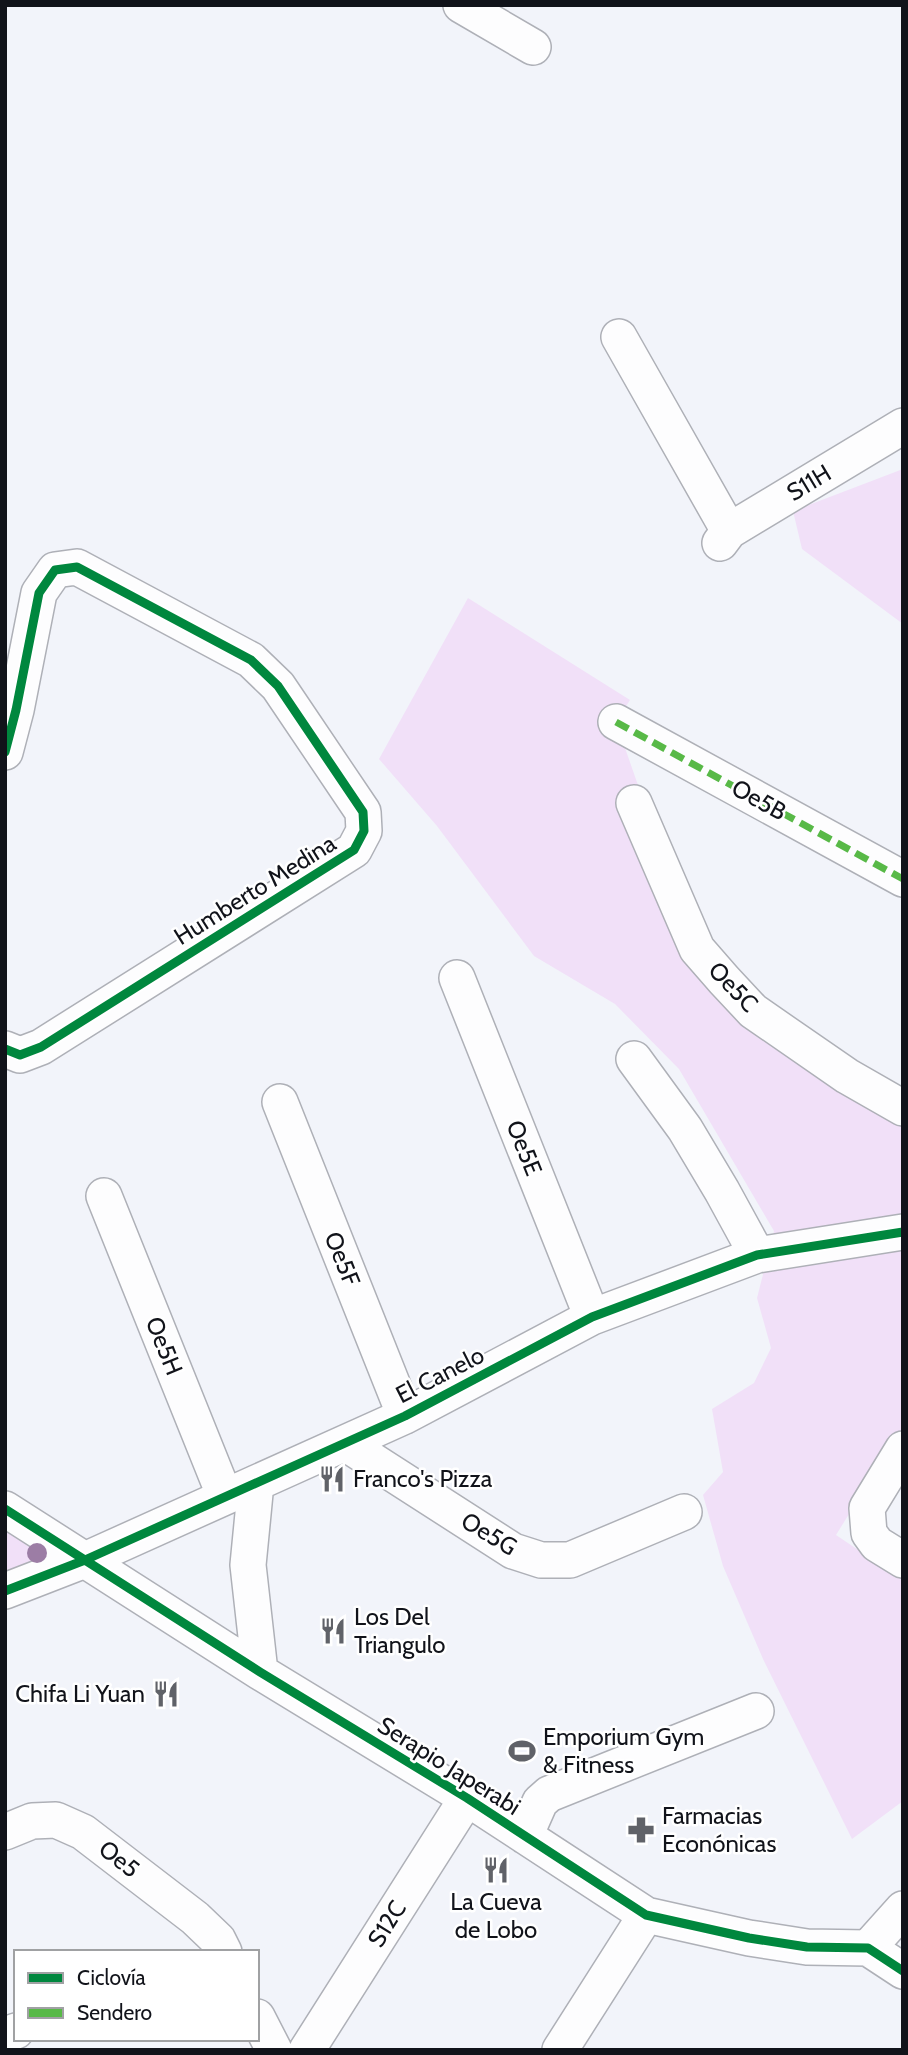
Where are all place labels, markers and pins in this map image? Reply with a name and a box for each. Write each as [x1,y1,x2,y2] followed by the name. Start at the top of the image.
[317,1464,347,1494] restaurant icon: Franco's Pizza
[353,1464,493,1493] place label: Franco's Pizza
[354,1602,446,1659] place label: Los Del Triangulo
[318,1616,348,1646] restaurant icon: Los Del Triangulo
[15,1679,145,1708] place label: Chifa Li Yuan
[151,1679,181,1709] restaurant icon: Chifa Li Yuan
[543,1722,704,1779] place label: Emporium Gym & Fitness
[507,1736,537,1766] sports icon: Emporium Gym & Fitness
[662,1801,776,1858] place label: Farmacias Econónicas
[626,1815,656,1845] pharmacy icon: Farmacias Econónicas
[481,1855,511,1885] restaurant icon: La Cueva de Lobo
[450,1887,542,1944] place label: La Cueva de Lobo

